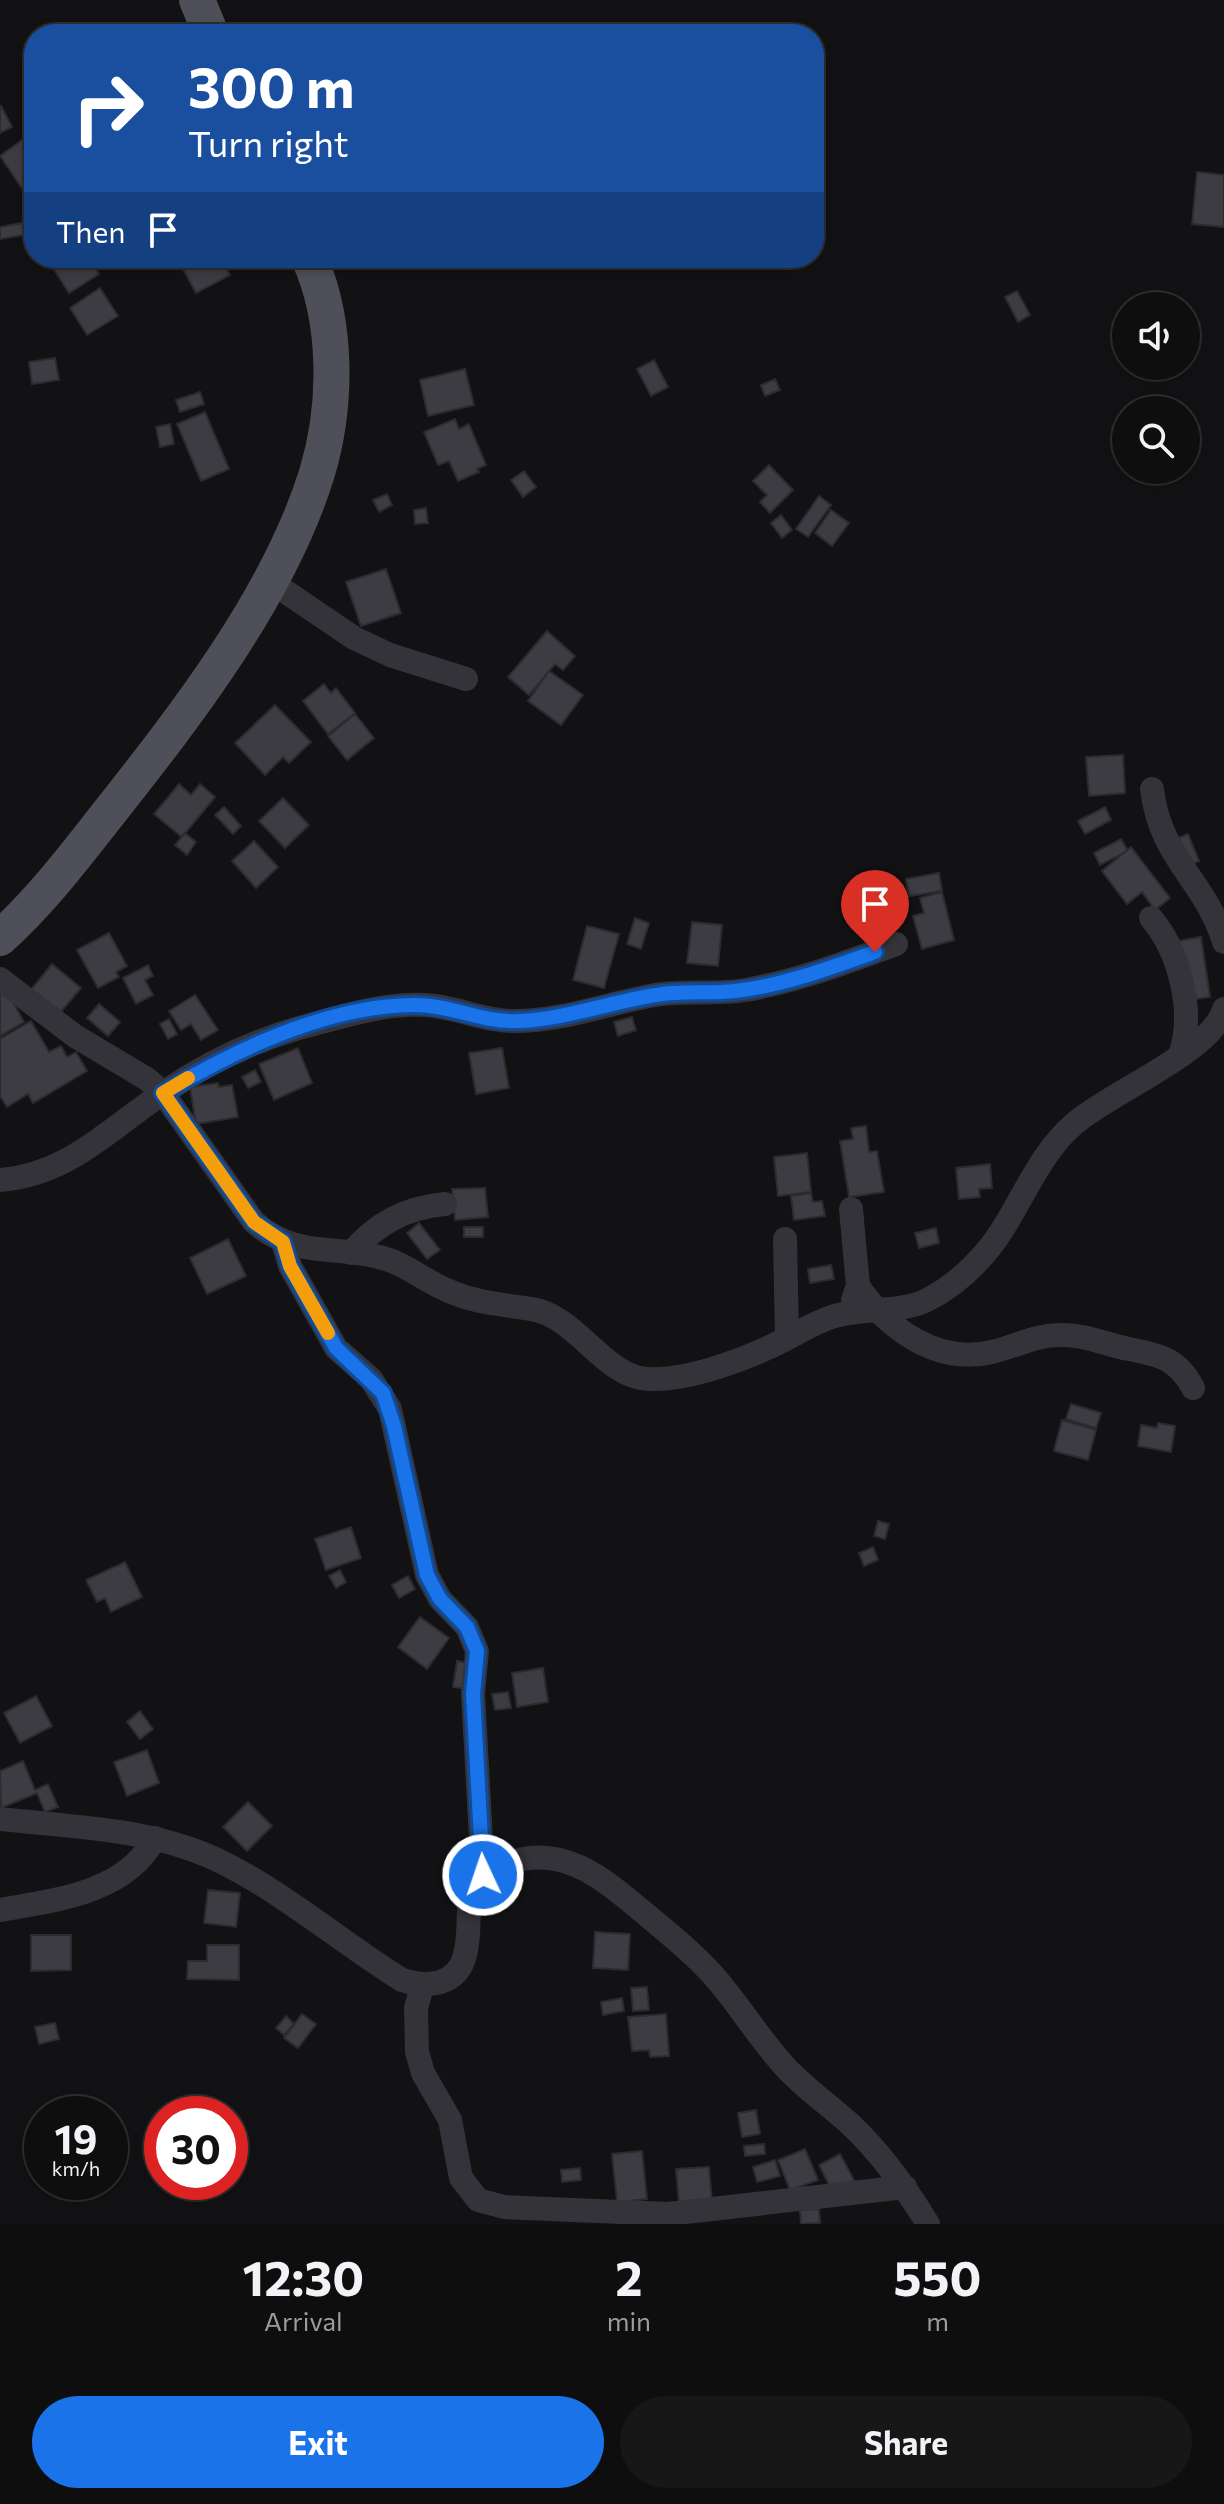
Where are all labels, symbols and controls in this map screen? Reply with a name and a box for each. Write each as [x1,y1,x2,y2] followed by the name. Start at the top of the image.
[188,51,355,120] text: 300 m
[56,56,160,160] icon: right
[188,120,349,164] text: Turn right
[141,208,185,252] icon: arrive
[56,212,125,249] text: Then
[1112,292,1200,484] map controls
[1112,292,1200,380] button: sound
[1112,396,1200,484] button: search
[841,870,909,952] pin
[853,882,897,926] icon: arrive
[441,1833,525,1917] position arrow
[144,2096,248,2200] speed limit sign: 30
[55,2113,97,2162] text: 19
[52,2156,100,2180] text: km/h
[243,2247,364,2306] text: 12:30
[615,2247,643,2306] text: 2
[894,2247,981,2306] text: 550
[264,2305,343,2336] text: Arrival
[607,2305,651,2336] text: min
[926,2305,949,2336] text: m
[32,2396,604,2488] button: Exit
[620,2396,1192,2488] button: Share

